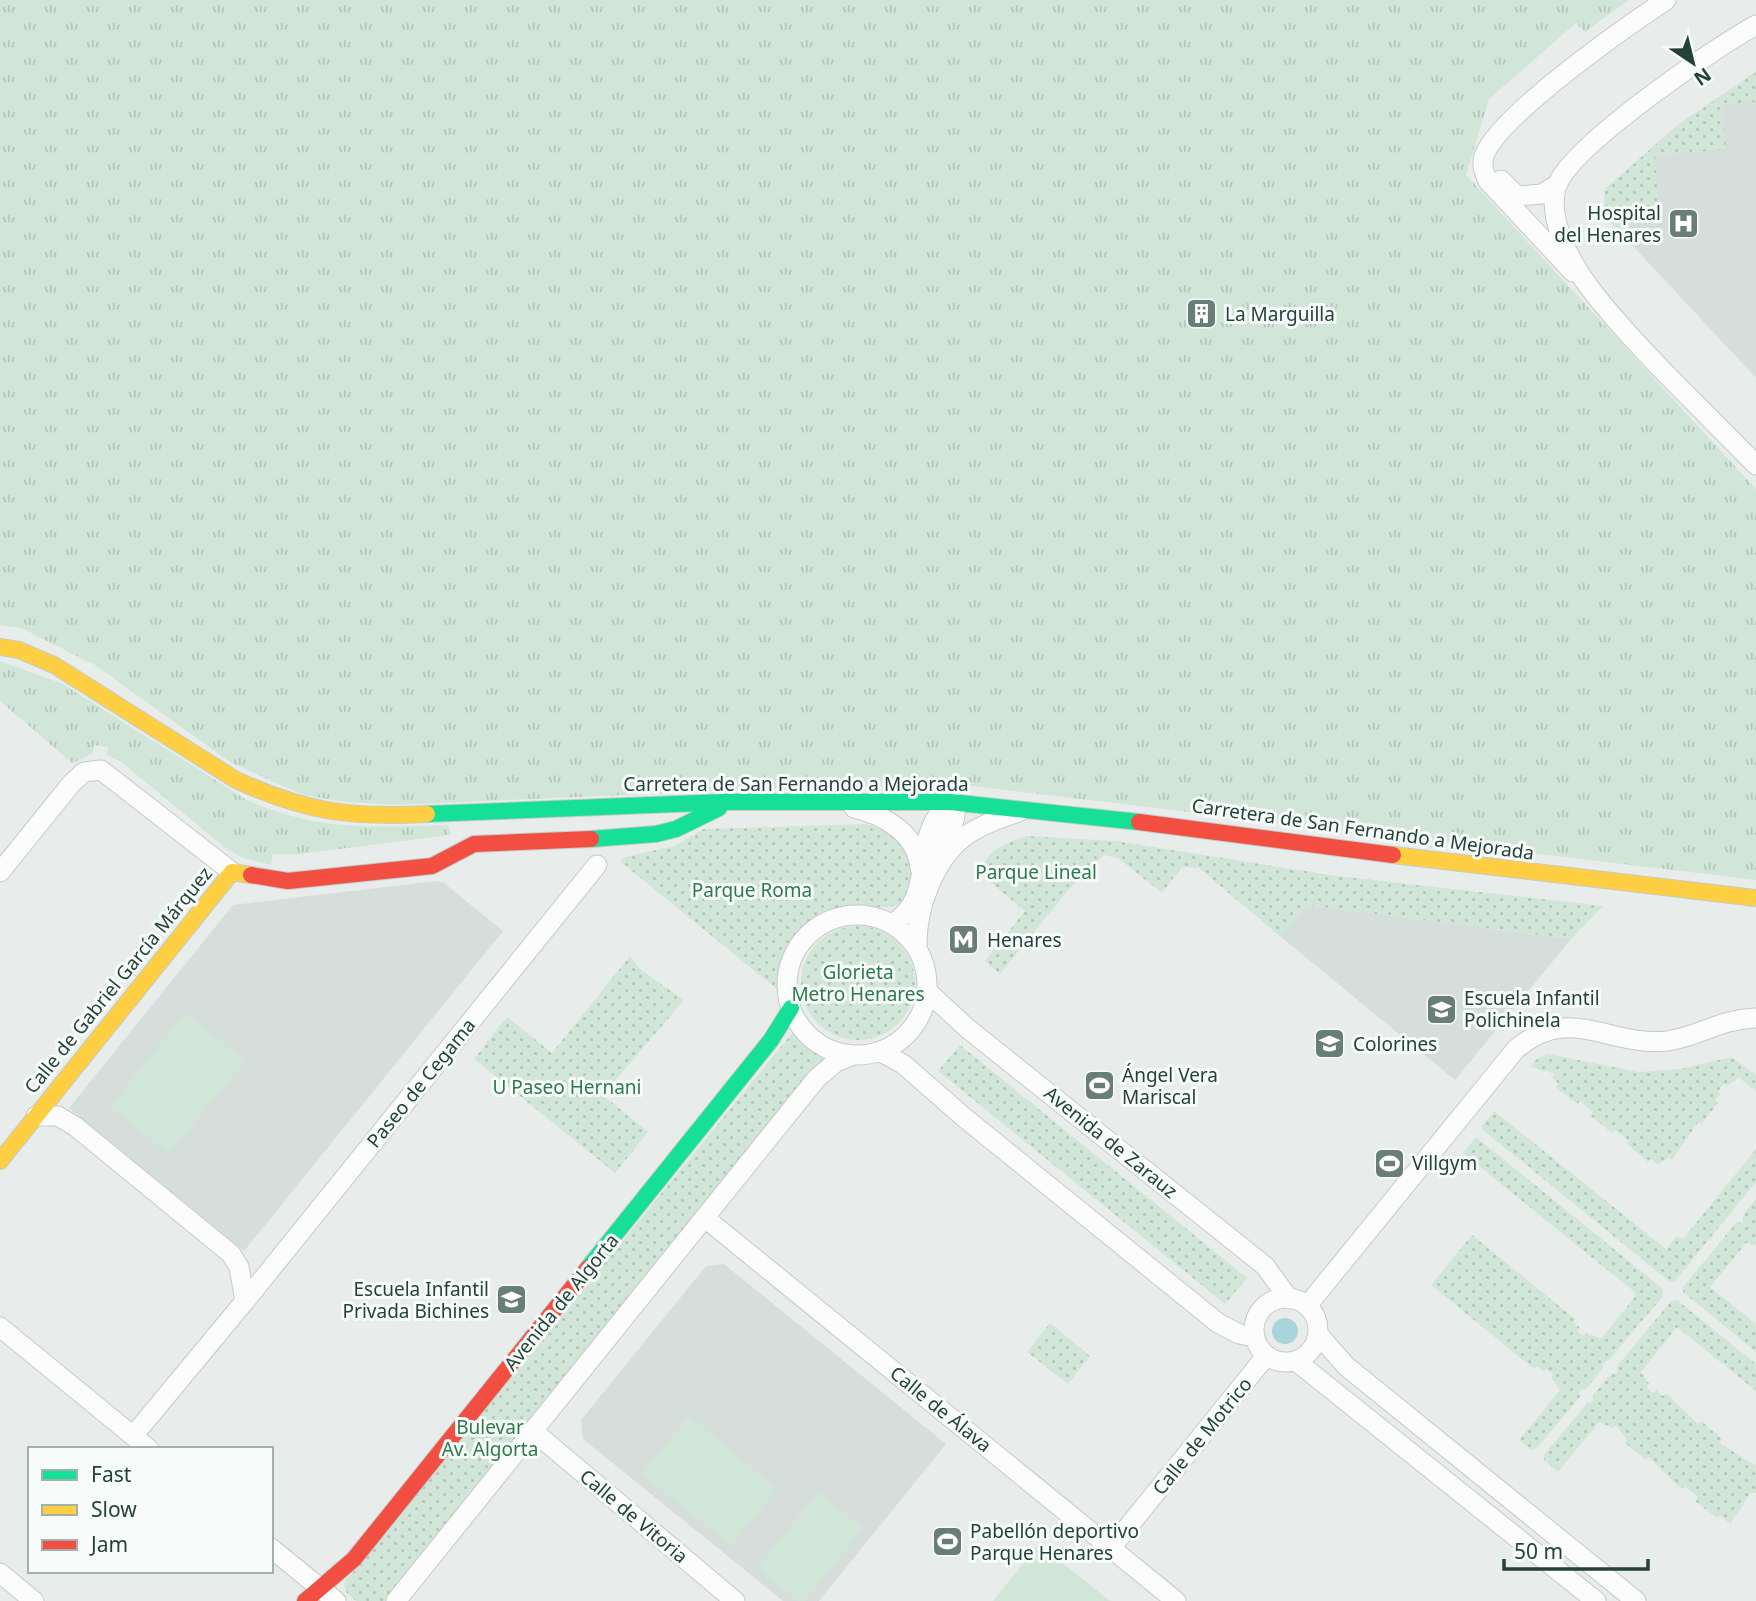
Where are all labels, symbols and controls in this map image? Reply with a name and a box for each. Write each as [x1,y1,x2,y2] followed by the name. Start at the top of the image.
[1658,28,1728,98] north arrow
[1689,62,1717,92] text: N
[1554,200,1661,248] place label: Hospital del Henares
[1667,207,1701,241] hospital icon: Hospital del Henares
[1185,297,1219,331] building icon: La Marguilla
[1225,301,1335,327] place label: La Marguilla
[623,771,969,797] street label: Carretera de San Fernando a Mejorada
[1190,792,1536,866] street label: Carretera de San Fernando a Mejorada
[975,859,1097,885] park label: Parque Lineal
[18,861,218,1099] street label: Calle de Gabriel García Márquez
[692,877,812,903] park label: Parque Roma
[947,923,981,957] metro station icon: Henares
[987,927,1061,953] place label: Henares
[791,959,925,1007] park label: Glorieta Metro Henares
[1464,985,1600,1033] place label: Escuela Infantil Polichinela
[1424,992,1458,1026] school or university icon: Escuela Infantil Polichinela
[361,1013,481,1153] street label: Paseo de Cegama
[1313,1027,1347,1061] school or university icon: Colorines
[1353,1031,1437,1057] place label: Colorines
[1122,1062,1218,1110] place label: Ángel Vera Mariscal
[1082,1069,1116,1103] sports icon: Ángel Vera Mariscal
[493,1074,641,1100] park label: U Paseo Hernani
[1039,1080,1183,1204] street label: Avenida de Zarauz
[1372,1146,1406,1180] sports icon: Villgym
[1412,1150,1477,1176] place label: Villgym
[498,1228,624,1376] street label: Avenida de Algorta
[343,1276,489,1324] place label: Escuela Infantil Privada Bichines
[495,1283,529,1317] school or university icon: Escuela Infantil Privada Bichines
[885,1360,997,1458] street label: Calle de Álava
[1146,1372,1258,1500] street label: Calle de Motrico
[442,1414,538,1462] park label: Bulevar Av. Algorta
[28,1447,273,1573] legend
[91,1460,132,1488] text: Fast
[574,1463,694,1569] street label: Calle de Vitoria
[91,1495,137,1523] text: Slow
[970,1518,1139,1566] place label: Pabellón deportivo Parque Henares
[930,1525,964,1559] sports icon: Pabellón deportivo Parque Henares
[1504,1528,1648,1572] scale bar
[89,1530,128,1558] text: Jam
[1514,1537,1563,1565] text: 50 m

